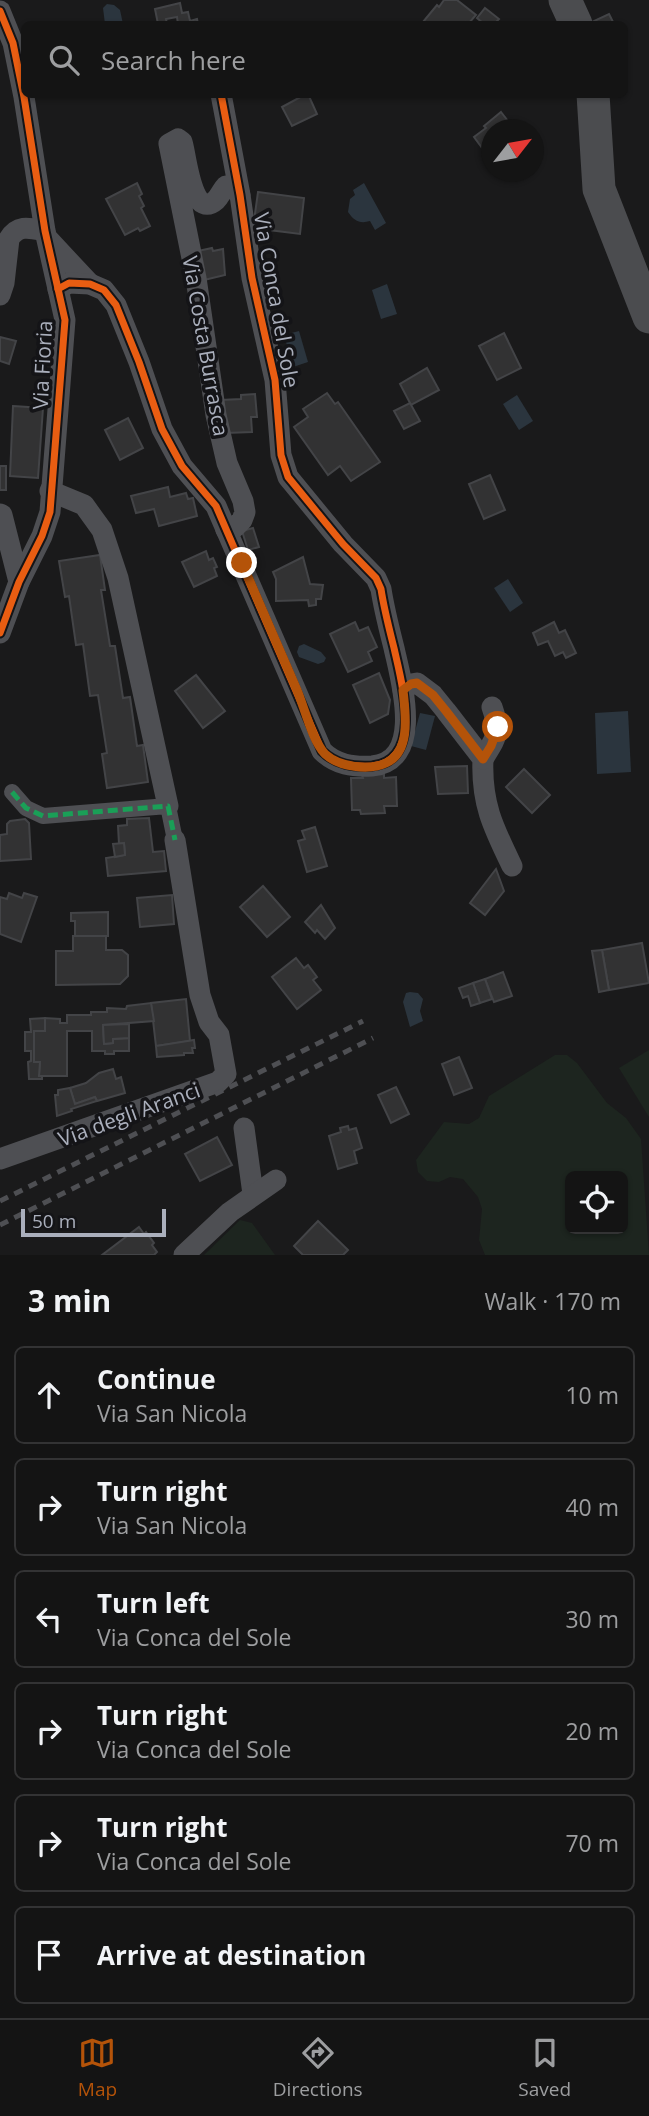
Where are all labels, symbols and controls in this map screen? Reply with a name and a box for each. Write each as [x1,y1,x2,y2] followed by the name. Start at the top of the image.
[21,21,628,98] search box
[45,41,83,79] icon: search
[101,42,246,78] text: Search here
[481,119,544,182] north arrow
[248,210,306,390] street label: Via Conca del Sole
[176,254,236,438] street label: Via Costa Burrasca
[26,320,58,410] street label: Via Fioria
[226,547,257,578] route end
[482,711,513,742] route start
[54,1075,204,1153] street label: Via degli Aranci
[565,1171,628,1234] map controls
[565,1171,628,1234] button: locate
[21,1206,166,1238] scale bar
[32,1208,76,1234] text: 50 m
[28,1280,111,1321] text: 3 min
[484,1285,621,1317] text: Walk · 170 m
[97,1361,216,1397] text: Continue
[30,1376,68,1414] icon: ahead
[565,1379,619,1411] text: 10 m
[97,1397,247,1429] text: Via San Nicola
[97,1473,228,1509] text: Turn right
[30,1488,68,1526] icon: right
[565,1491,619,1523] text: 40 m
[97,1509,247,1541] text: Via San Nicola
[97,1585,209,1621] text: Turn left
[30,1600,68,1638] icon: left
[565,1603,619,1635] text: 30 m
[97,1621,291,1653] text: Via Conca del Sole
[97,1697,228,1733] text: Turn right
[30,1712,68,1750] icon: right
[565,1715,619,1747] text: 20 m
[97,1733,291,1765] text: Via Conca del Sole
[97,1809,228,1845] text: Turn right
[30,1824,68,1862] icon: right
[565,1827,619,1859] text: 70 m
[97,1845,291,1877] text: Via Conca del Sole
[30,1936,68,1974] icon: arrive
[97,1937,366,1973] text: Arrive at destination
[78,2034,117,2102] tab: Map
[273,2034,363,2102] tab: Directions
[518,2034,571,2102] tab: Saved

